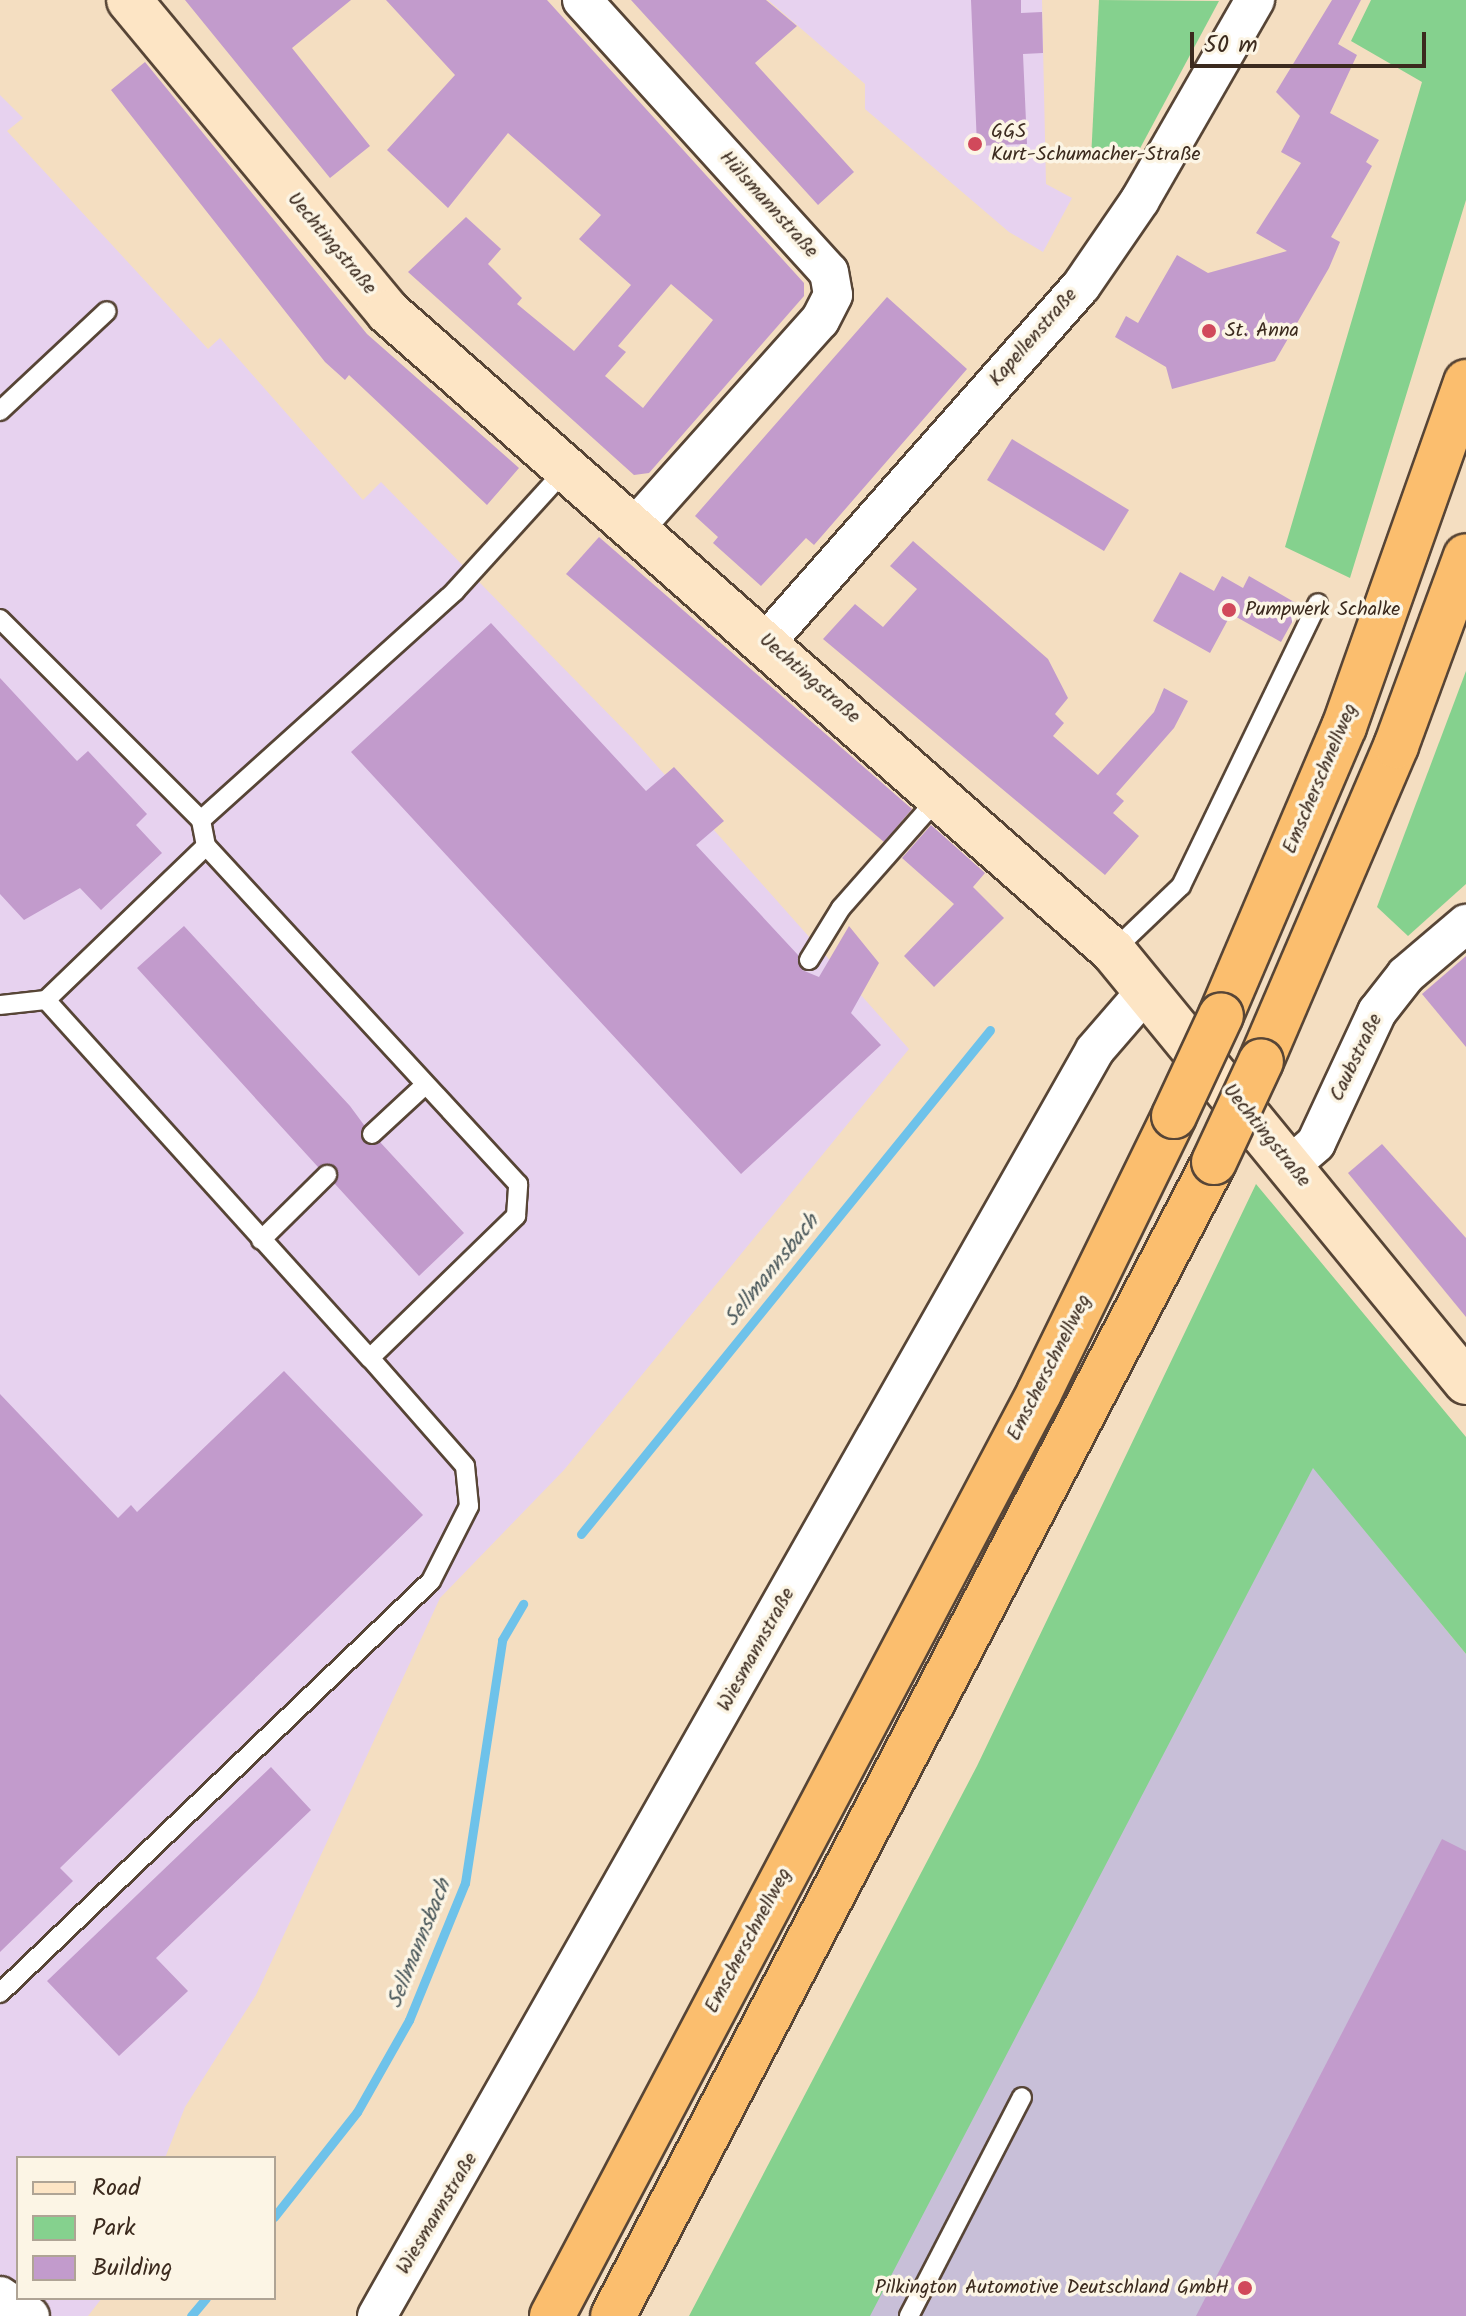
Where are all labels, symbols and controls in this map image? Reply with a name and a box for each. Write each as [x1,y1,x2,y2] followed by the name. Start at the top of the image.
[1194,16,1430,66] scale bar
[1204,26,1258,65] text: 50 m
[991,120,1201,167] place label: GGS Kurt-Schumacher-Straße
[966,135,984,153] marker: GGS Kurt-Schumacher-Straße
[714,146,822,264] street label: Hülsmannstraße
[281,188,381,300] street label: Uechtingstraße
[985,284,1083,392] street label: Kapellenstraße
[1225,319,1299,343] place label: St. Anna
[1200,322,1218,340] marker: St. Anna
[1245,598,1400,622] place label: Pumpwerk Schalke
[1220,601,1238,619] marker: Pumpwerk Schalke
[754,629,864,729] street label: Uechtingstraße
[1279,700,1363,858] street label: Emscherschnellweg
[1326,1010,1388,1106] street label: Caubstraße
[1217,1079,1315,1193] street label: Uechtingstraße
[719,1210,825,1332] water label: Sellmannsbach
[1003,1291,1097,1445] street label: Emscherschnellweg
[713,1584,801,1716] street label: Wiesmannstraße
[701,1864,797,2018] street label: Emscherschnellweg
[382,1876,458,2012] water label: Sellmannsbach
[392,2149,484,2279] street label: Wiesmannstraße
[16,2156,276,2300] legend
[92,2169,140,2208] text: Road
[92,2209,136,2248] text: Park
[92,2249,172,2288] text: Building
[875,2276,1229,2300] place label: Pilkington Automotive Deutschland GmbH
[1236,2279,1254,2297] marker: Pilkington Automotive Deutschland GmbH

